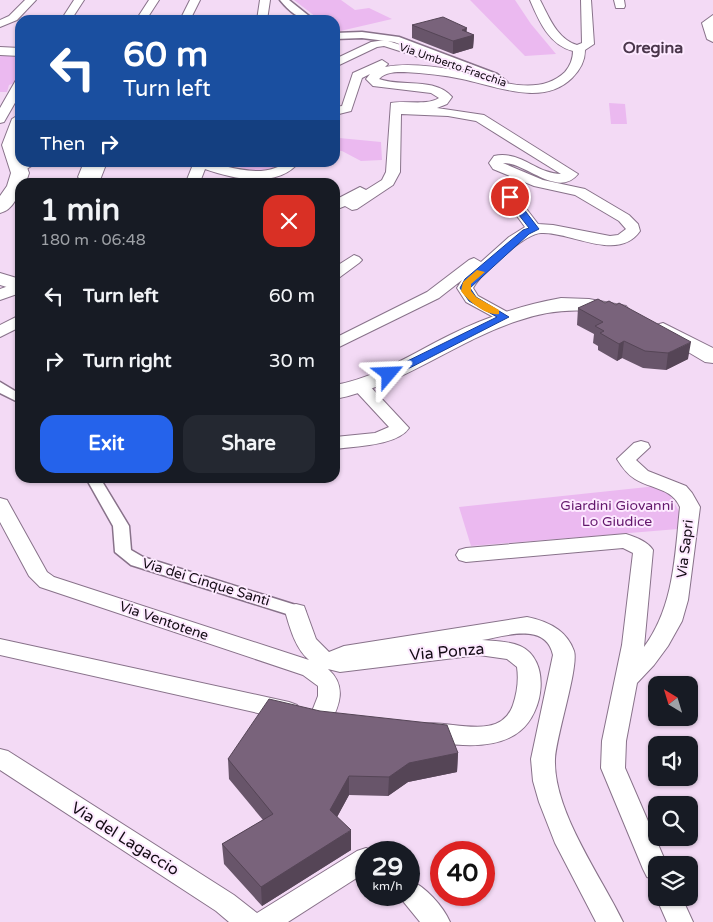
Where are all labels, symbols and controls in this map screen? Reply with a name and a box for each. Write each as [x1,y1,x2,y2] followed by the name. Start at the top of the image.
[123,34,208,76] text: 60 m
[40,35,105,100] icon: left
[623,38,683,58] district label: Oregina
[398,41,508,89] street label: Via Umberto Fracchia
[123,76,211,102] text: Turn left
[95,130,123,158] icon: right
[40,133,85,155] text: Then
[489,176,531,218] pin
[496,183,524,211] icon: arrive
[40,192,120,229] text: 1 min
[263,195,315,247] button: close
[40,230,146,250] text: 180 m · 06:48
[40,282,68,310] icon: left
[83,285,159,307] text: Turn left
[269,285,315,307] text: 60 m
[40,347,68,375] icon: right
[362,347,414,399] position arrow
[83,350,171,372] text: Turn right
[269,350,315,372] text: 30 m
[40,415,173,473] button: Exit
[183,415,315,473] button: Share
[560,497,674,530] park label: Giardini Giovanni Lo Giudice
[673,519,697,579] street label: Via Sapri
[140,554,272,610] street label: Via dei Cinque Santi
[117,598,211,644] street label: Via Ventotene
[409,639,485,665] street label: Via Ponza
[648,676,698,726] north arrow
[648,676,698,906] map controls
[648,736,698,786] button: sound
[648,796,698,846] button: search
[67,798,183,880] street label: Via del Lagaccio
[430,841,495,906] speed limit sign: 40
[372,852,403,882] text: 29
[648,856,698,906] button: layers
[372,879,403,893] text: km/h

